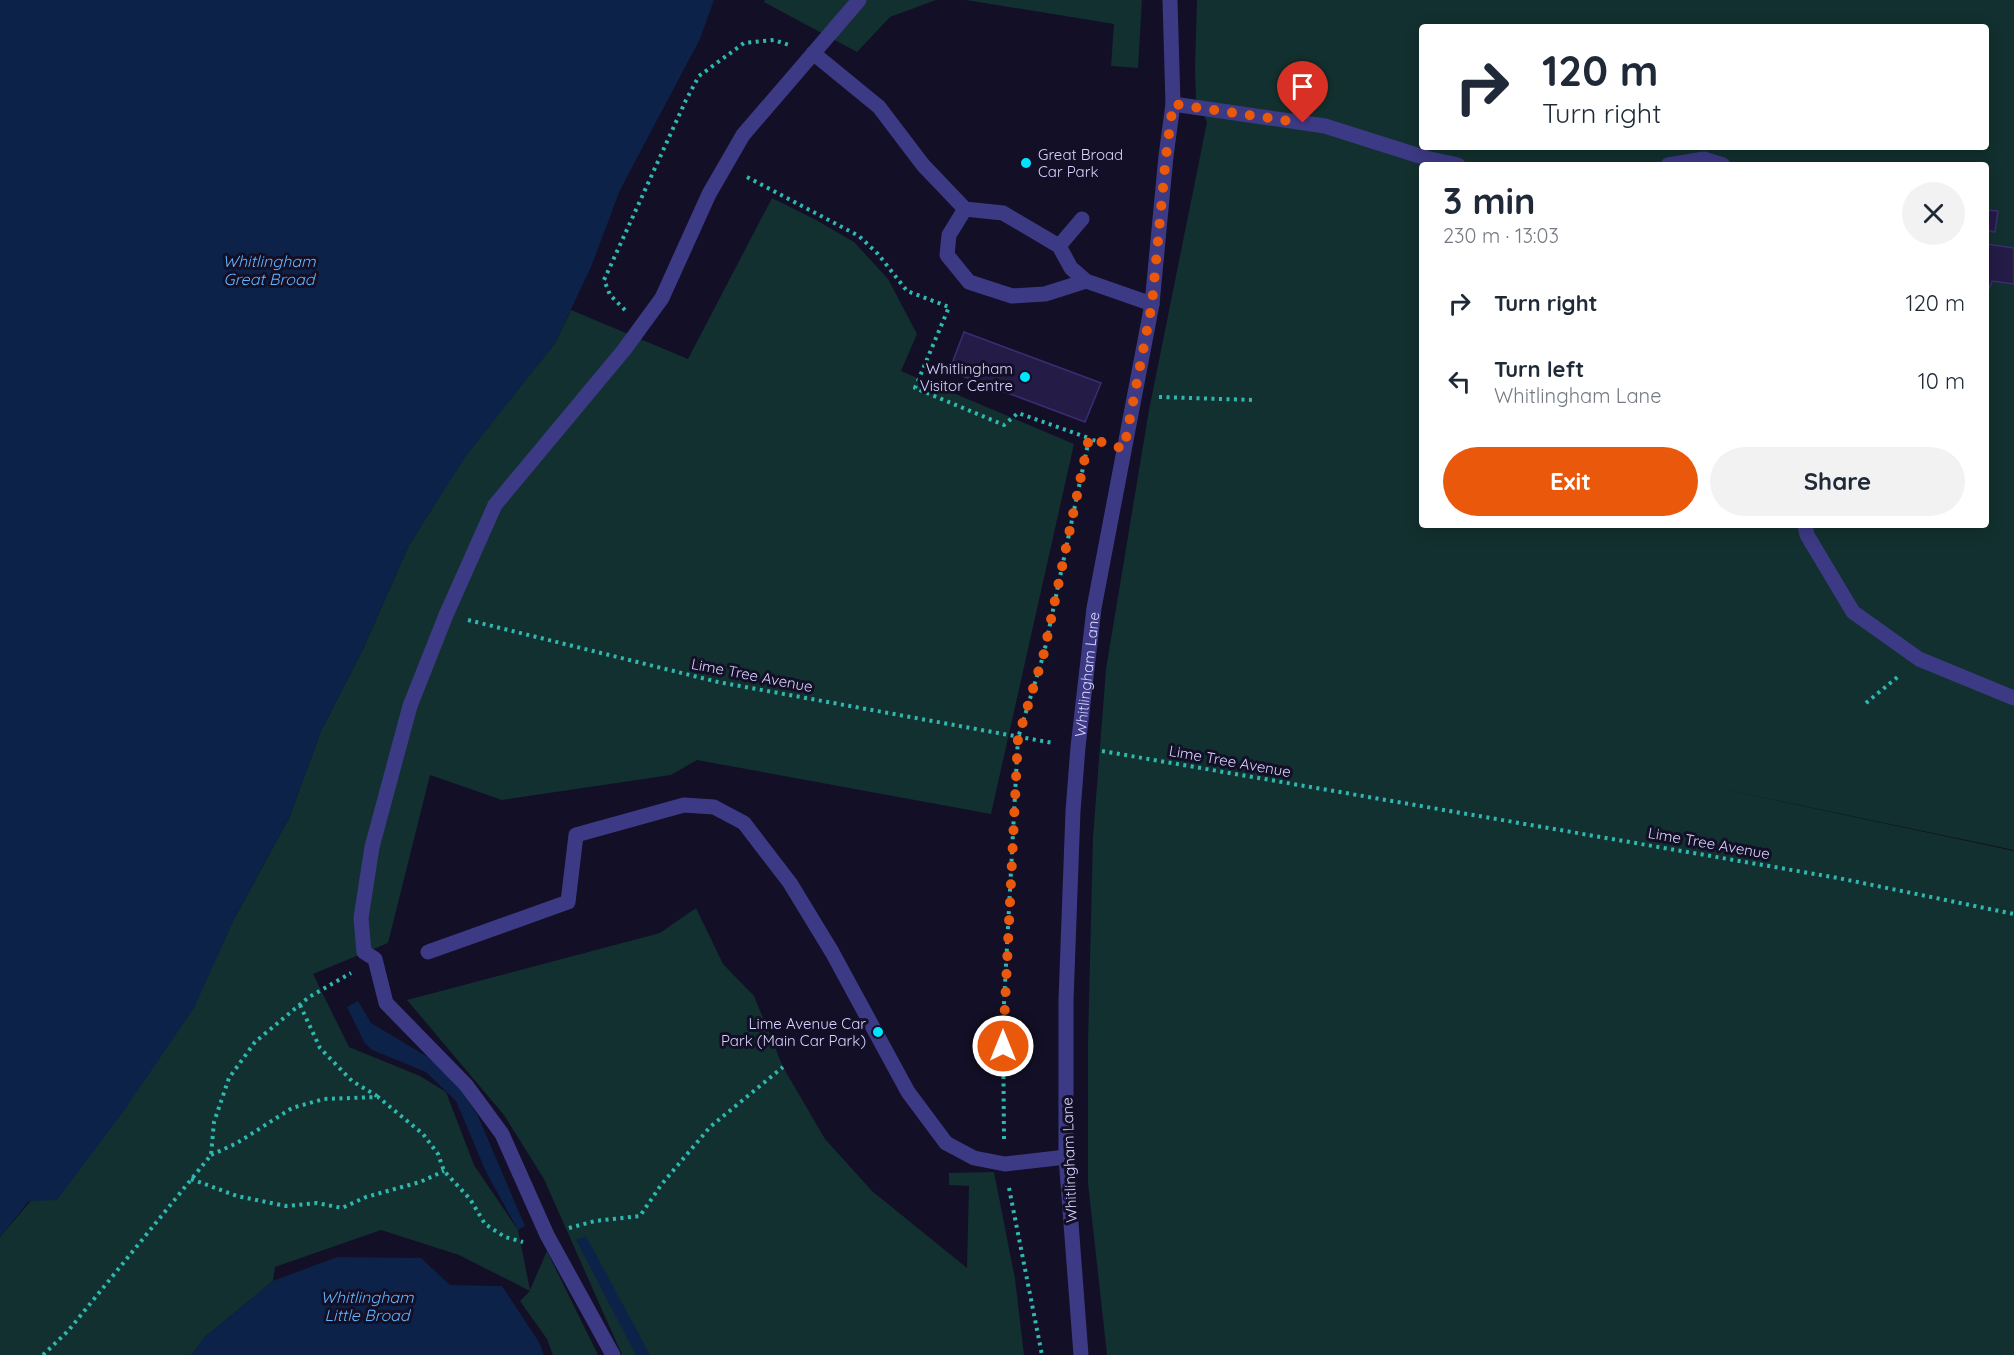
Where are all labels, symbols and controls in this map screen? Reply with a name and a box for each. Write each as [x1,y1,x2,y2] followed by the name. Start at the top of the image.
[1542,44,1659,97] text: 120 m
[1443,48,1521,126] icon: right
[1277,61,1328,123] pin
[1286,70,1319,103] icon: arrive
[1542,96,1661,130] text: Turn right
[1038,145,1123,181] place label: Great Broad Car Park
[1019,156,1033,170] marker: Great Broad Car Park
[1443,178,1536,223] text: 3 min
[1902,182,1965,245] button: close
[1443,223,1559,248] text: 230 m · 13:03
[222,251,317,289] water label: Whitlingham Great Broad
[1443,287,1476,320] icon: right
[1494,289,1598,317] text: Turn right
[1906,289,1965,317] text: 120 m
[1494,355,1584,383] text: Turn left
[920,359,1013,395] place label: Whitlingham Visitor Centre
[1443,365,1476,398] icon: left
[1918,367,1965,395] text: 10 m
[1018,370,1032,384] marker: Whitlingham Visitor Centre
[1494,383,1661,408] text: Whitlingham Lane
[1443,447,1698,516] button: Exit
[1710,447,1965,516] button: Share
[1070,611,1103,738] street label: Whitlingham Lane
[690,654,814,696] street label: Lime Tree Avenue
[1168,741,1292,781] street label: Lime Tree Avenue
[1647,823,1771,863] street label: Lime Tree Avenue
[721,1014,866,1050] place label: Lime Avenue Car Park (Main Car Park)
[971,1014,1035,1078] position arrow
[871,1025,885,1039] marker: Lime Avenue Car Park (Main Car Park)
[1057,1097,1081,1223] street label: Whitlingham Lane
[320,1287,414,1325] water label: Whitlingham Little Broad

